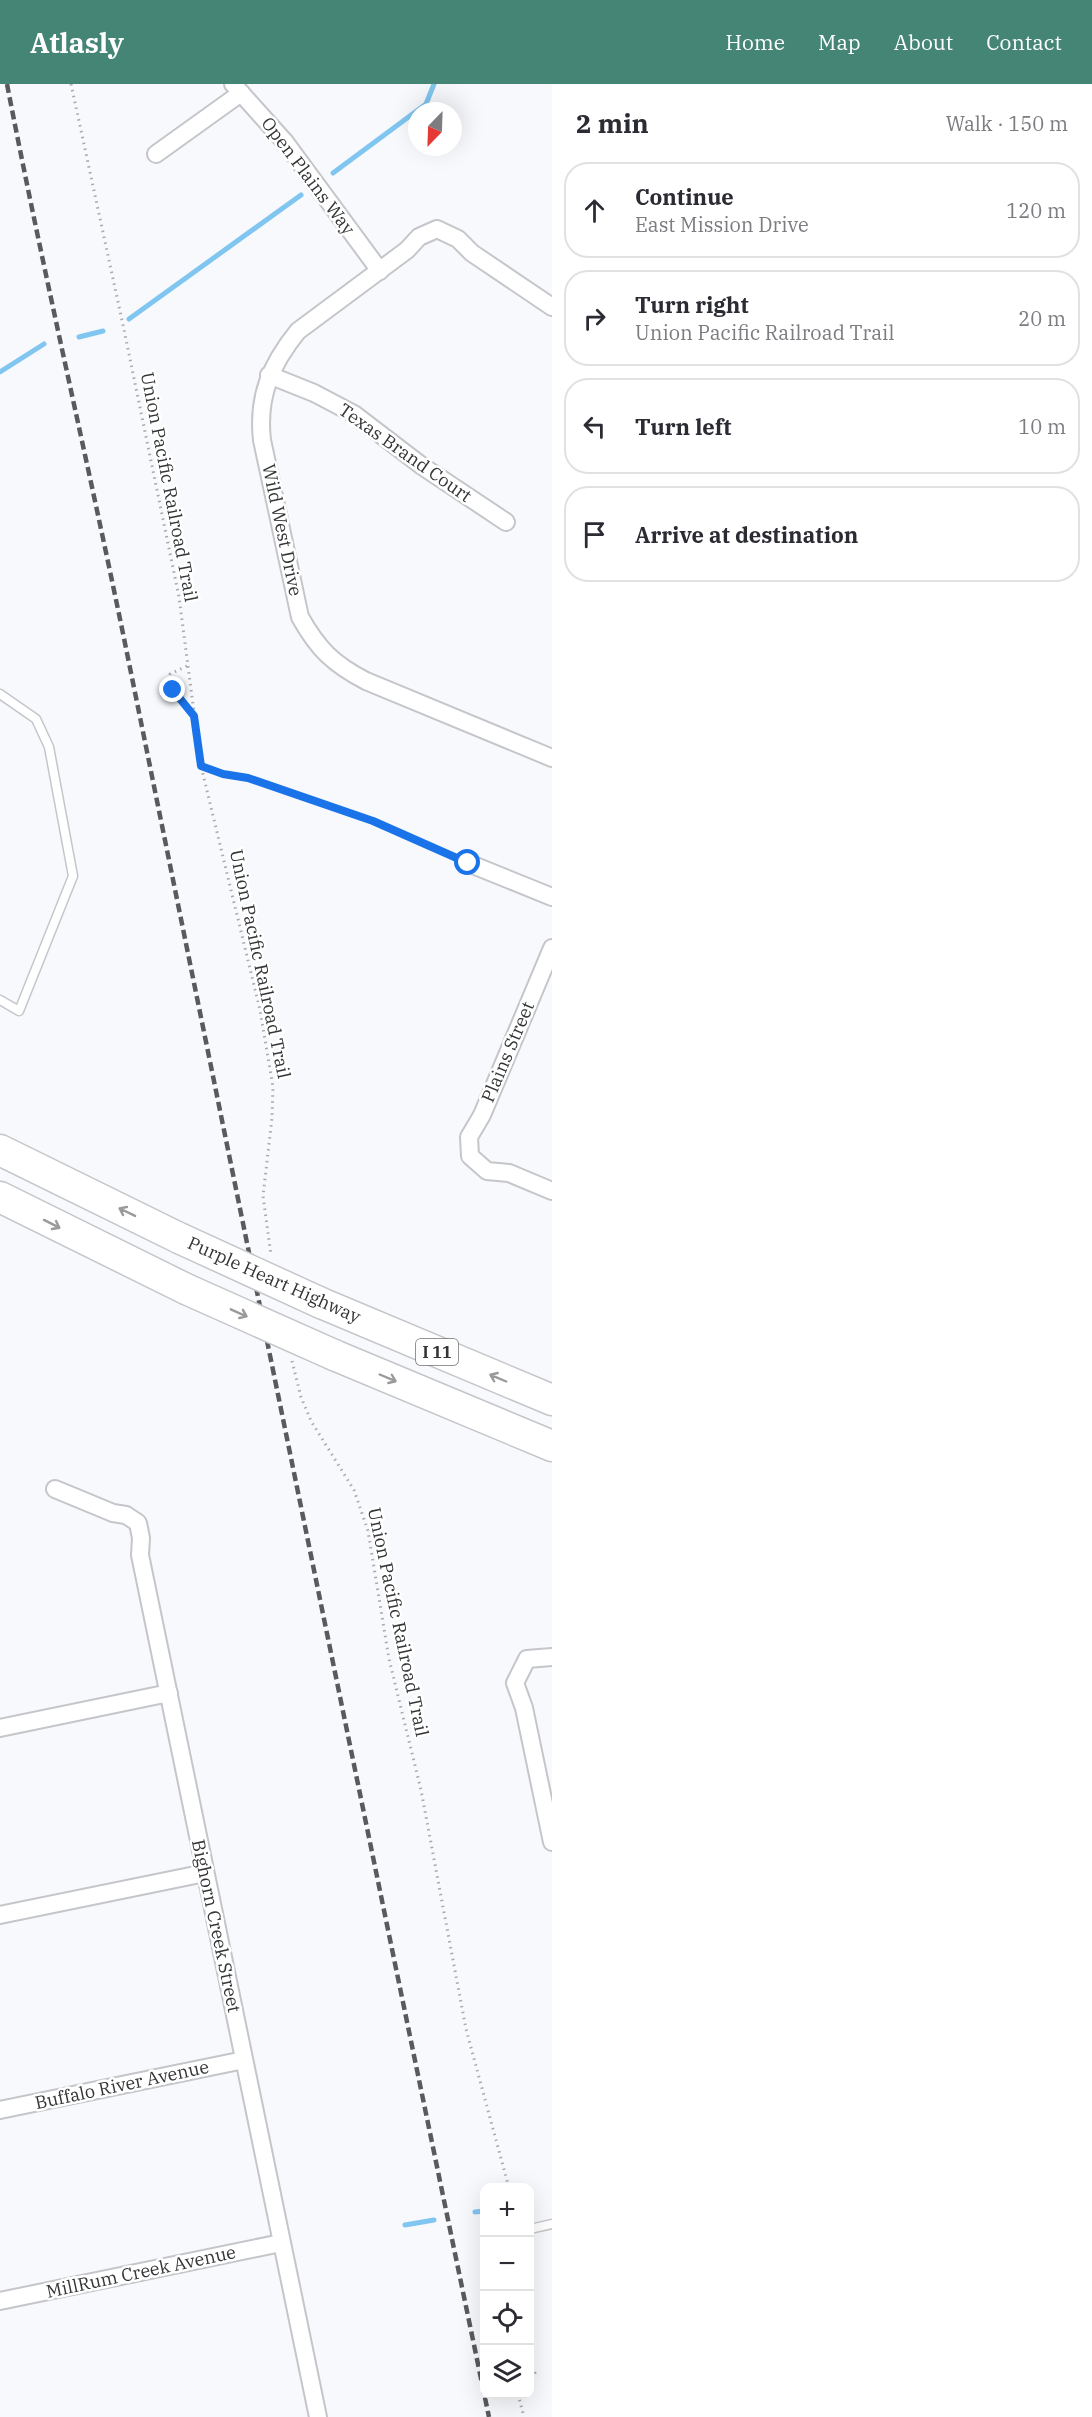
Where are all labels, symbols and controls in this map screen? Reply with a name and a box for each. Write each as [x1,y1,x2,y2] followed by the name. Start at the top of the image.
[30,24,124,61] text: Atlasly
[725,28,785,56] text: Home
[818,28,861,56] text: Map
[894,28,953,56] text: About
[986,28,1062,56] text: Contact
[408,102,462,156] north arrow
[576,106,649,140] text: 2 min
[946,110,1068,137] text: Walk · 150 m
[257,112,360,239] street label: Open Plains Way
[635,182,734,211] text: Continue
[578,194,611,227] icon: ahead
[1006,197,1066,224] text: 120 m
[635,211,809,238] text: East Mission Drive
[635,290,749,319] text: Turn right
[578,302,611,335] icon: right
[1018,305,1066,332] text: 20 m
[635,319,894,346] text: Union Pacific Railroad Trail
[136,370,203,604] street label: Union Pacific Railroad Trail
[334,398,476,507] street label: Texas Brand Court
[578,410,611,443] icon: left
[635,412,731,441] text: Turn left
[1018,413,1066,440] text: 10 m
[257,462,308,598] street label: Wild West Drive
[578,518,611,551] icon: arrive
[635,520,858,549] text: Arrive at destination
[159,676,185,702] route end
[225,847,296,1080] street label: Union Pacific Railroad Trail
[454,849,480,875] route start
[476,998,539,1106] street label: Plains Street
[118,1206,136,1218] one-way arrow
[43,1218,61,1230] one-way arrow
[184,1231,365,1328] street label: Purple Heart Highway
[230,1307,248,1319] one-way arrow
[416,1339,458,1365] road number: I 11
[379,1372,397,1384] one-way arrow
[489,1372,508,1383] one-way arrow
[363,1505,434,1738] street label: Union Pacific Railroad Trail
[187,1837,246,2015] street label: Bighorn Creek Street
[33,2055,211,2114] street label: Buffalo River Avenue
[480,2183,534,2399] map controls
[480,2183,534,2237] button: +
[480,2237,534,2291] button: −
[44,2240,238,2303] street label: MillRum Creek Avenue
[480,2291,534,2345] button: locate
[480,2345,534,2399] button: layers

